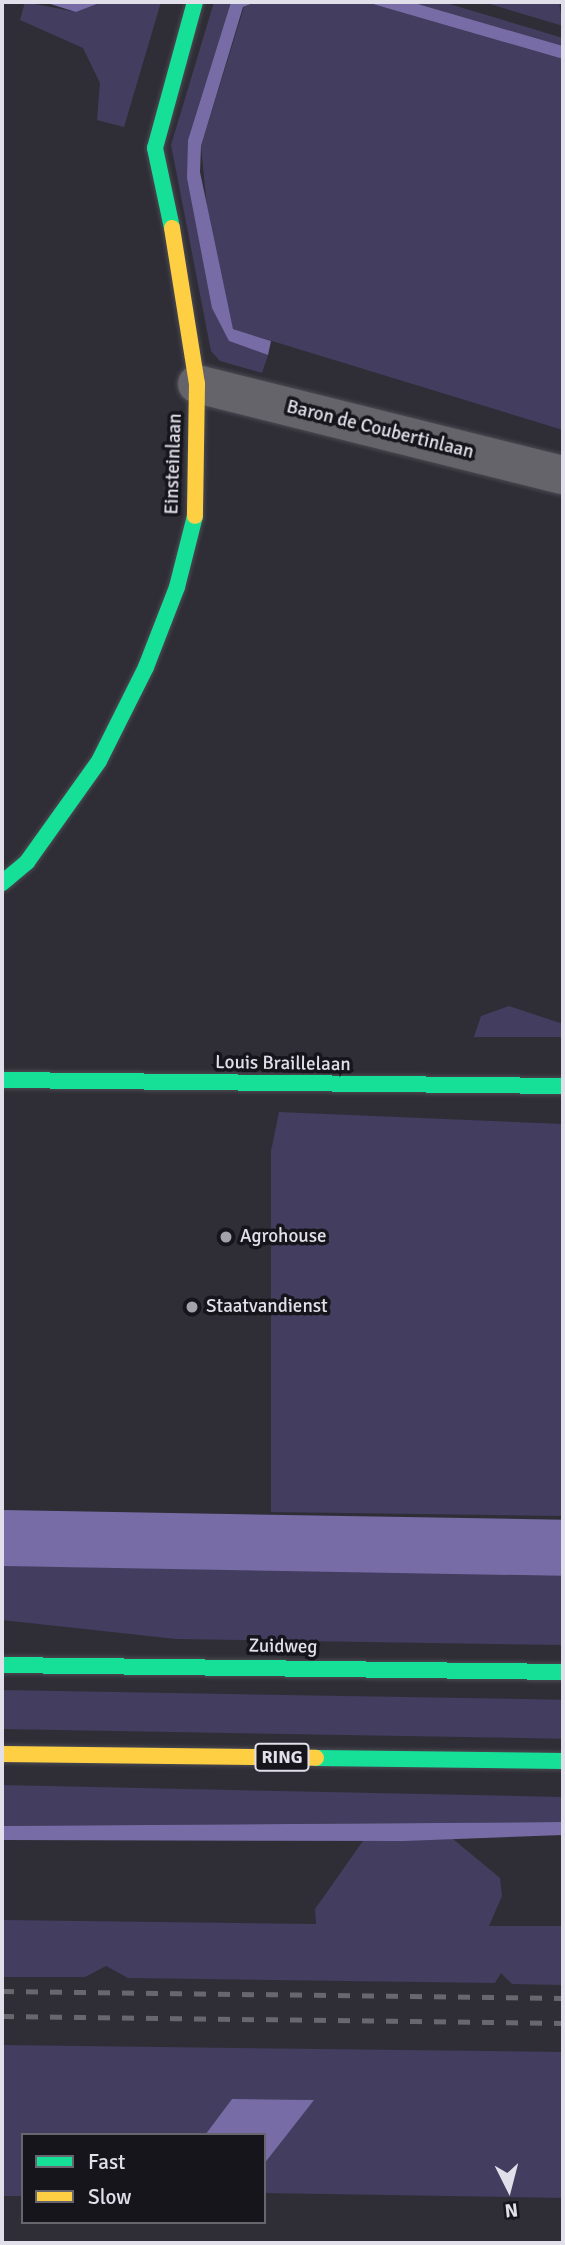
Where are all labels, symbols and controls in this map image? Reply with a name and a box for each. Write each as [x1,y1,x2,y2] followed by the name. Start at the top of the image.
[284,396,476,464] street label: Baron de Coubertinlaan
[161,413,187,515] street label: Einsteinlaan
[215,1051,351,1077] street label: Louis Braillelaan
[240,1226,326,1248] place label: Agrohouse
[218,1229,234,1245] marker: Agrohouse
[206,1296,328,1318] place label: Staatvandienst
[184,1299,200,1315] marker: Staatvandienst
[248,1635,318,1659] street label: Zuidweg
[254,1742,310,1772] road number: RING
[21,2133,266,2224] legend
[88,2149,125,2175] text: Fast
[474,2154,544,2224] north arrow
[88,2184,132,2210] text: Slow
[503,2197,519,2223] text: N

